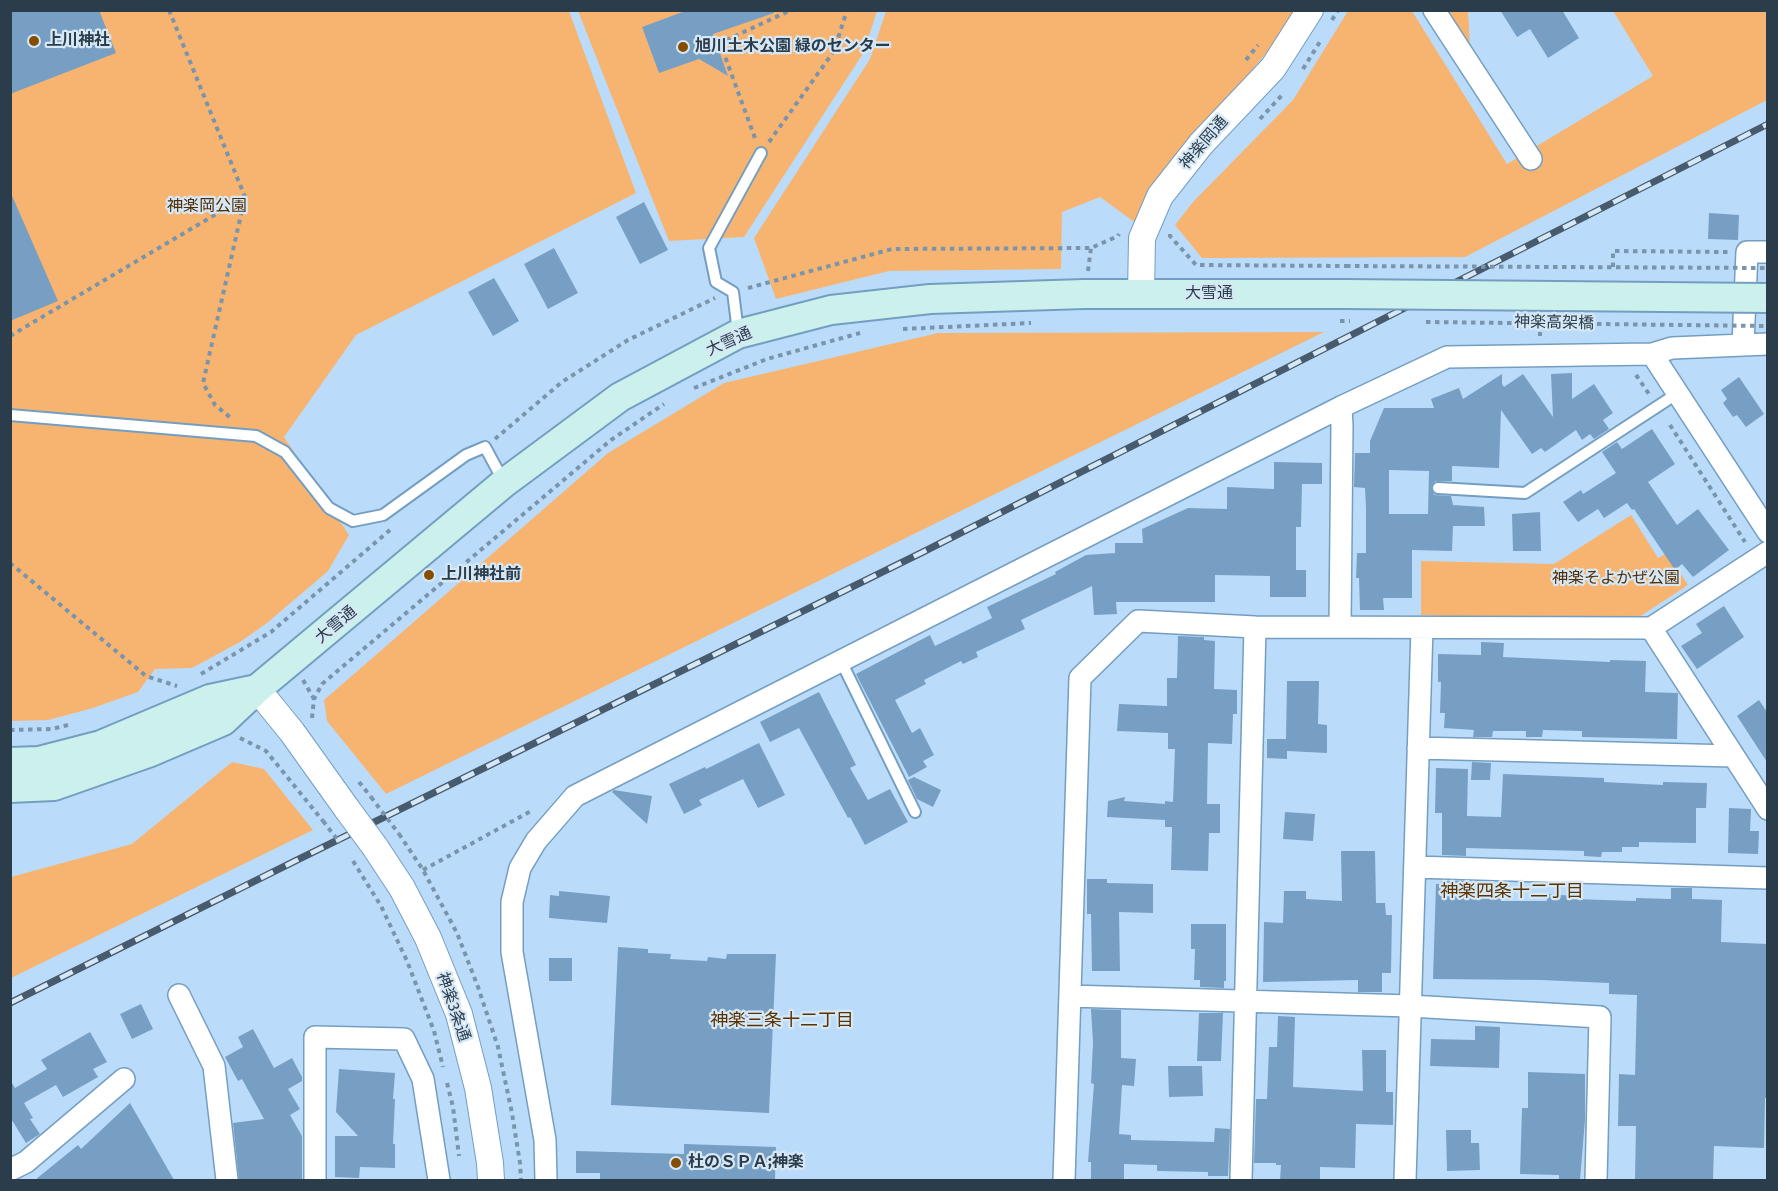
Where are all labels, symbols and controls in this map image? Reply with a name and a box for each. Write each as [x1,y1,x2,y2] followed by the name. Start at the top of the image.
[46,31,110,51] place label: 上川神社
[27,34,41,48] marker: 上川神社
[695,37,891,57] place label: 旭川土木公園 緑のセンター
[676,40,690,54] marker: 旭川土木公園 緑のセンター
[1176,113,1232,173] street label: 神楽岡通
[167,197,247,217] park label: 神楽岡公園
[1185,284,1233,304] street label: 大雪通
[1514,313,1594,333] street label: 神楽高架橋
[703,323,755,361] street label: 大雪通
[441,565,521,585] place label: 上川神社前
[422,568,436,582] marker: 上川神社前
[1552,569,1680,589] park label: 神楽そよかぜ公園
[311,602,361,648] street label: 大雪通
[1440,881,1584,903] district label: 神楽四条十二丁目
[432,970,474,1044] street label: 神楽3条通
[710,1010,854,1032] district label: 神楽三条十二丁目
[688,1153,804,1173] place label: 杜のＳＰＡ;神楽
[669,1156,683,1170] marker: 杜のＳＰＡ;神楽

